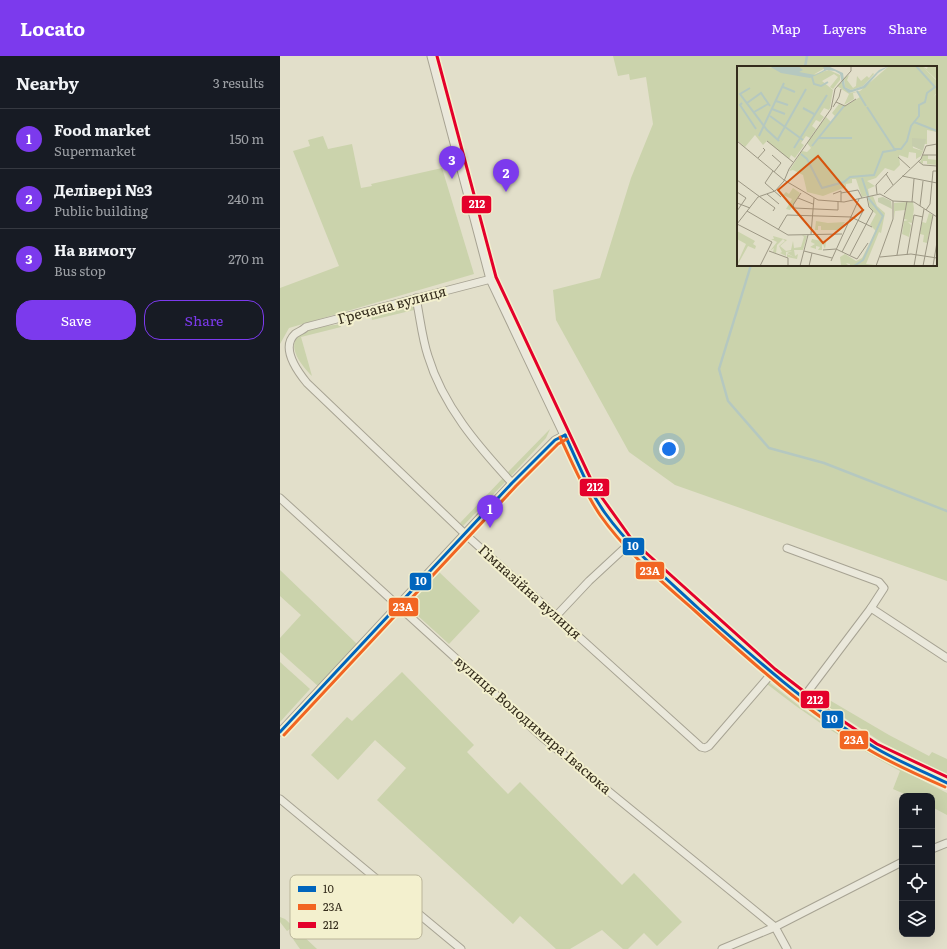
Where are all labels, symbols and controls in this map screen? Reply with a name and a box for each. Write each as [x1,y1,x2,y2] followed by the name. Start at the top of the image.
[20,14,85,42] text: Locato
[771,18,801,38] text: Map
[823,18,866,38] text: Layers
[888,18,927,38] text: Share
[737,66,937,266] inset map
[16,70,79,95] text: Nearby
[213,73,264,92] text: 3 results
[54,118,151,141] text: Food market
[26,129,32,148] text: 1
[229,129,264,148] text: 150 m
[54,141,136,160] text: Supermarket
[439,146,465,179] pin: 3
[493,159,519,192] pin: 2
[54,178,152,201] text: Делівері №3
[26,189,32,208] text: 2
[228,189,264,208] text: 240 m
[461,195,492,214] line badge: 212
[469,195,485,211] text: 212
[54,201,148,220] text: Public building
[54,238,136,261] text: На вимогу
[25,249,33,268] text: 3
[228,249,264,268] text: 270 m
[54,261,106,280] text: Bus stop
[335,280,448,328] street label: Гречана вулиця
[16,300,136,340] button: Save
[144,300,264,340] button: Share
[659,439,679,459] your location
[579,478,610,497] line badge: 212
[587,478,603,494] text: 212
[477,495,503,528] pin: 1
[622,537,645,556] line badge: 10
[627,537,639,553] text: 10
[475,539,587,643] street label: Гімназійна вулиця
[635,561,665,580] line badge: 23А
[640,562,661,578] text: 23А
[409,572,432,591] line badge: 10
[415,572,427,588] text: 10
[388,597,419,617] line badge: 23А
[393,598,414,614] text: 23А
[451,650,617,798] street label: вулиця Володимира Івасюка
[800,690,830,709] line badge: 212
[807,691,823,707] text: 212
[821,710,844,729] line badge: 10
[826,710,838,726] text: 10
[839,730,869,750] line badge: 23А
[844,731,865,747] text: 23А
[899,793,935,937] map controls
[899,793,935,829] button: +
[899,829,935,865] button: −
[899,865,935,901] button: locate
[290,875,422,939] legend
[323,880,334,896] text: 10
[323,898,343,914] text: 23А
[899,901,935,937] button: layers
[323,916,339,932] text: 212

